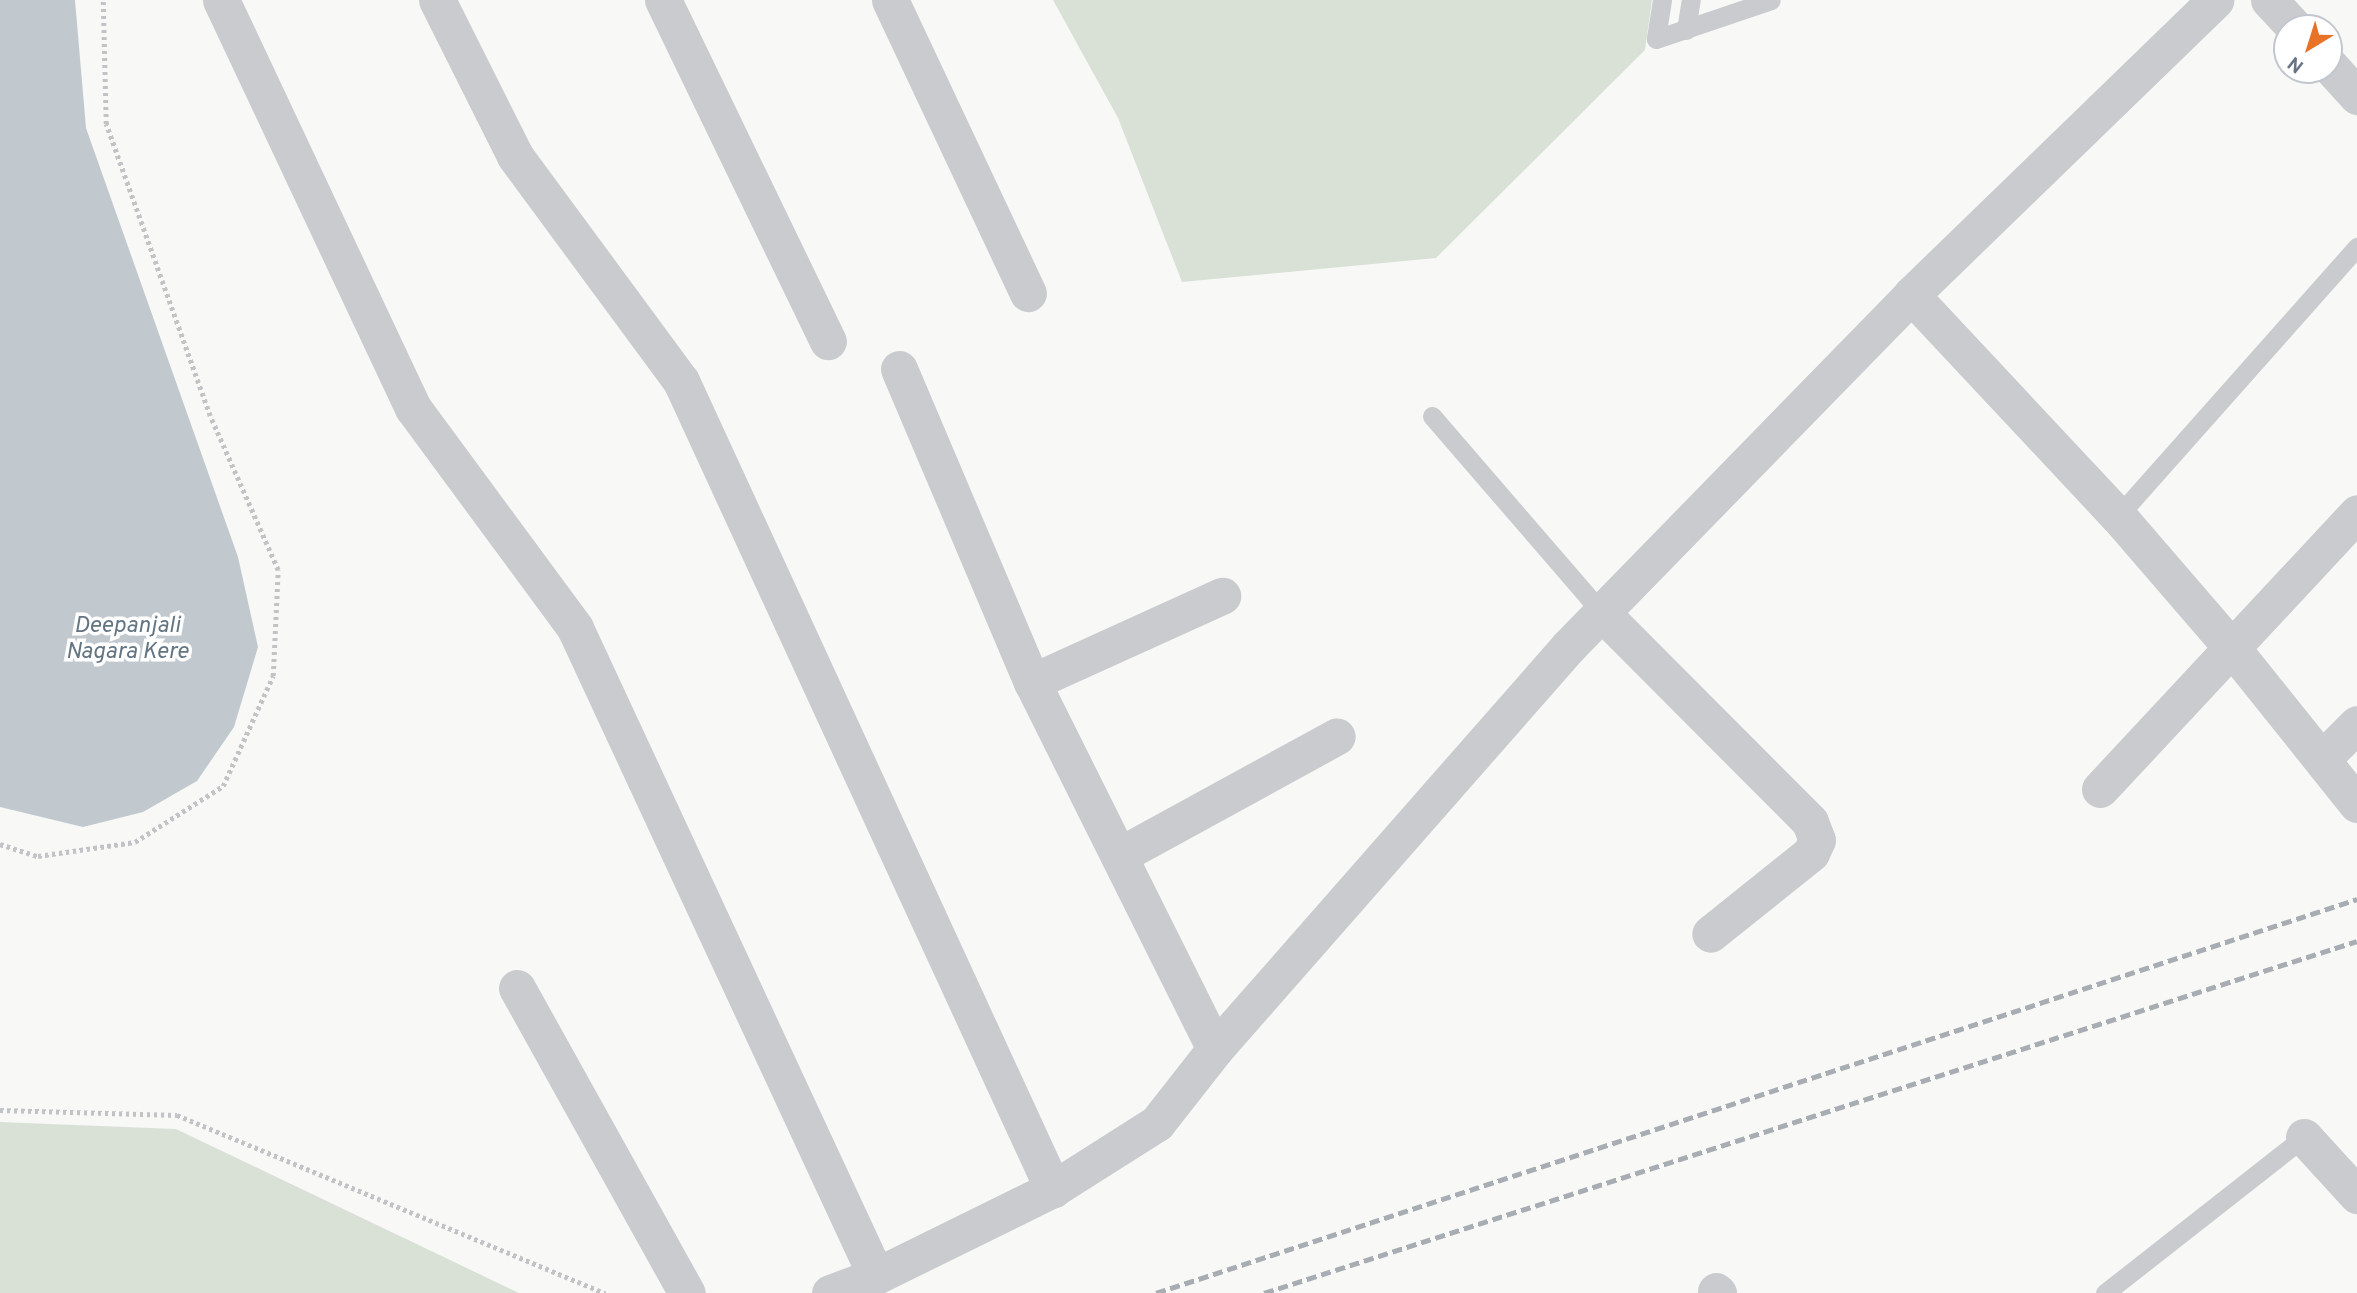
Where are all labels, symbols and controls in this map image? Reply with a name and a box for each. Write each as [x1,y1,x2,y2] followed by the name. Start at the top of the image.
[2273,14,2343,84] north arrow
[2284,50,2309,78] text: N
[66,613,188,667] water label: Deepanjali Nagara Kere

